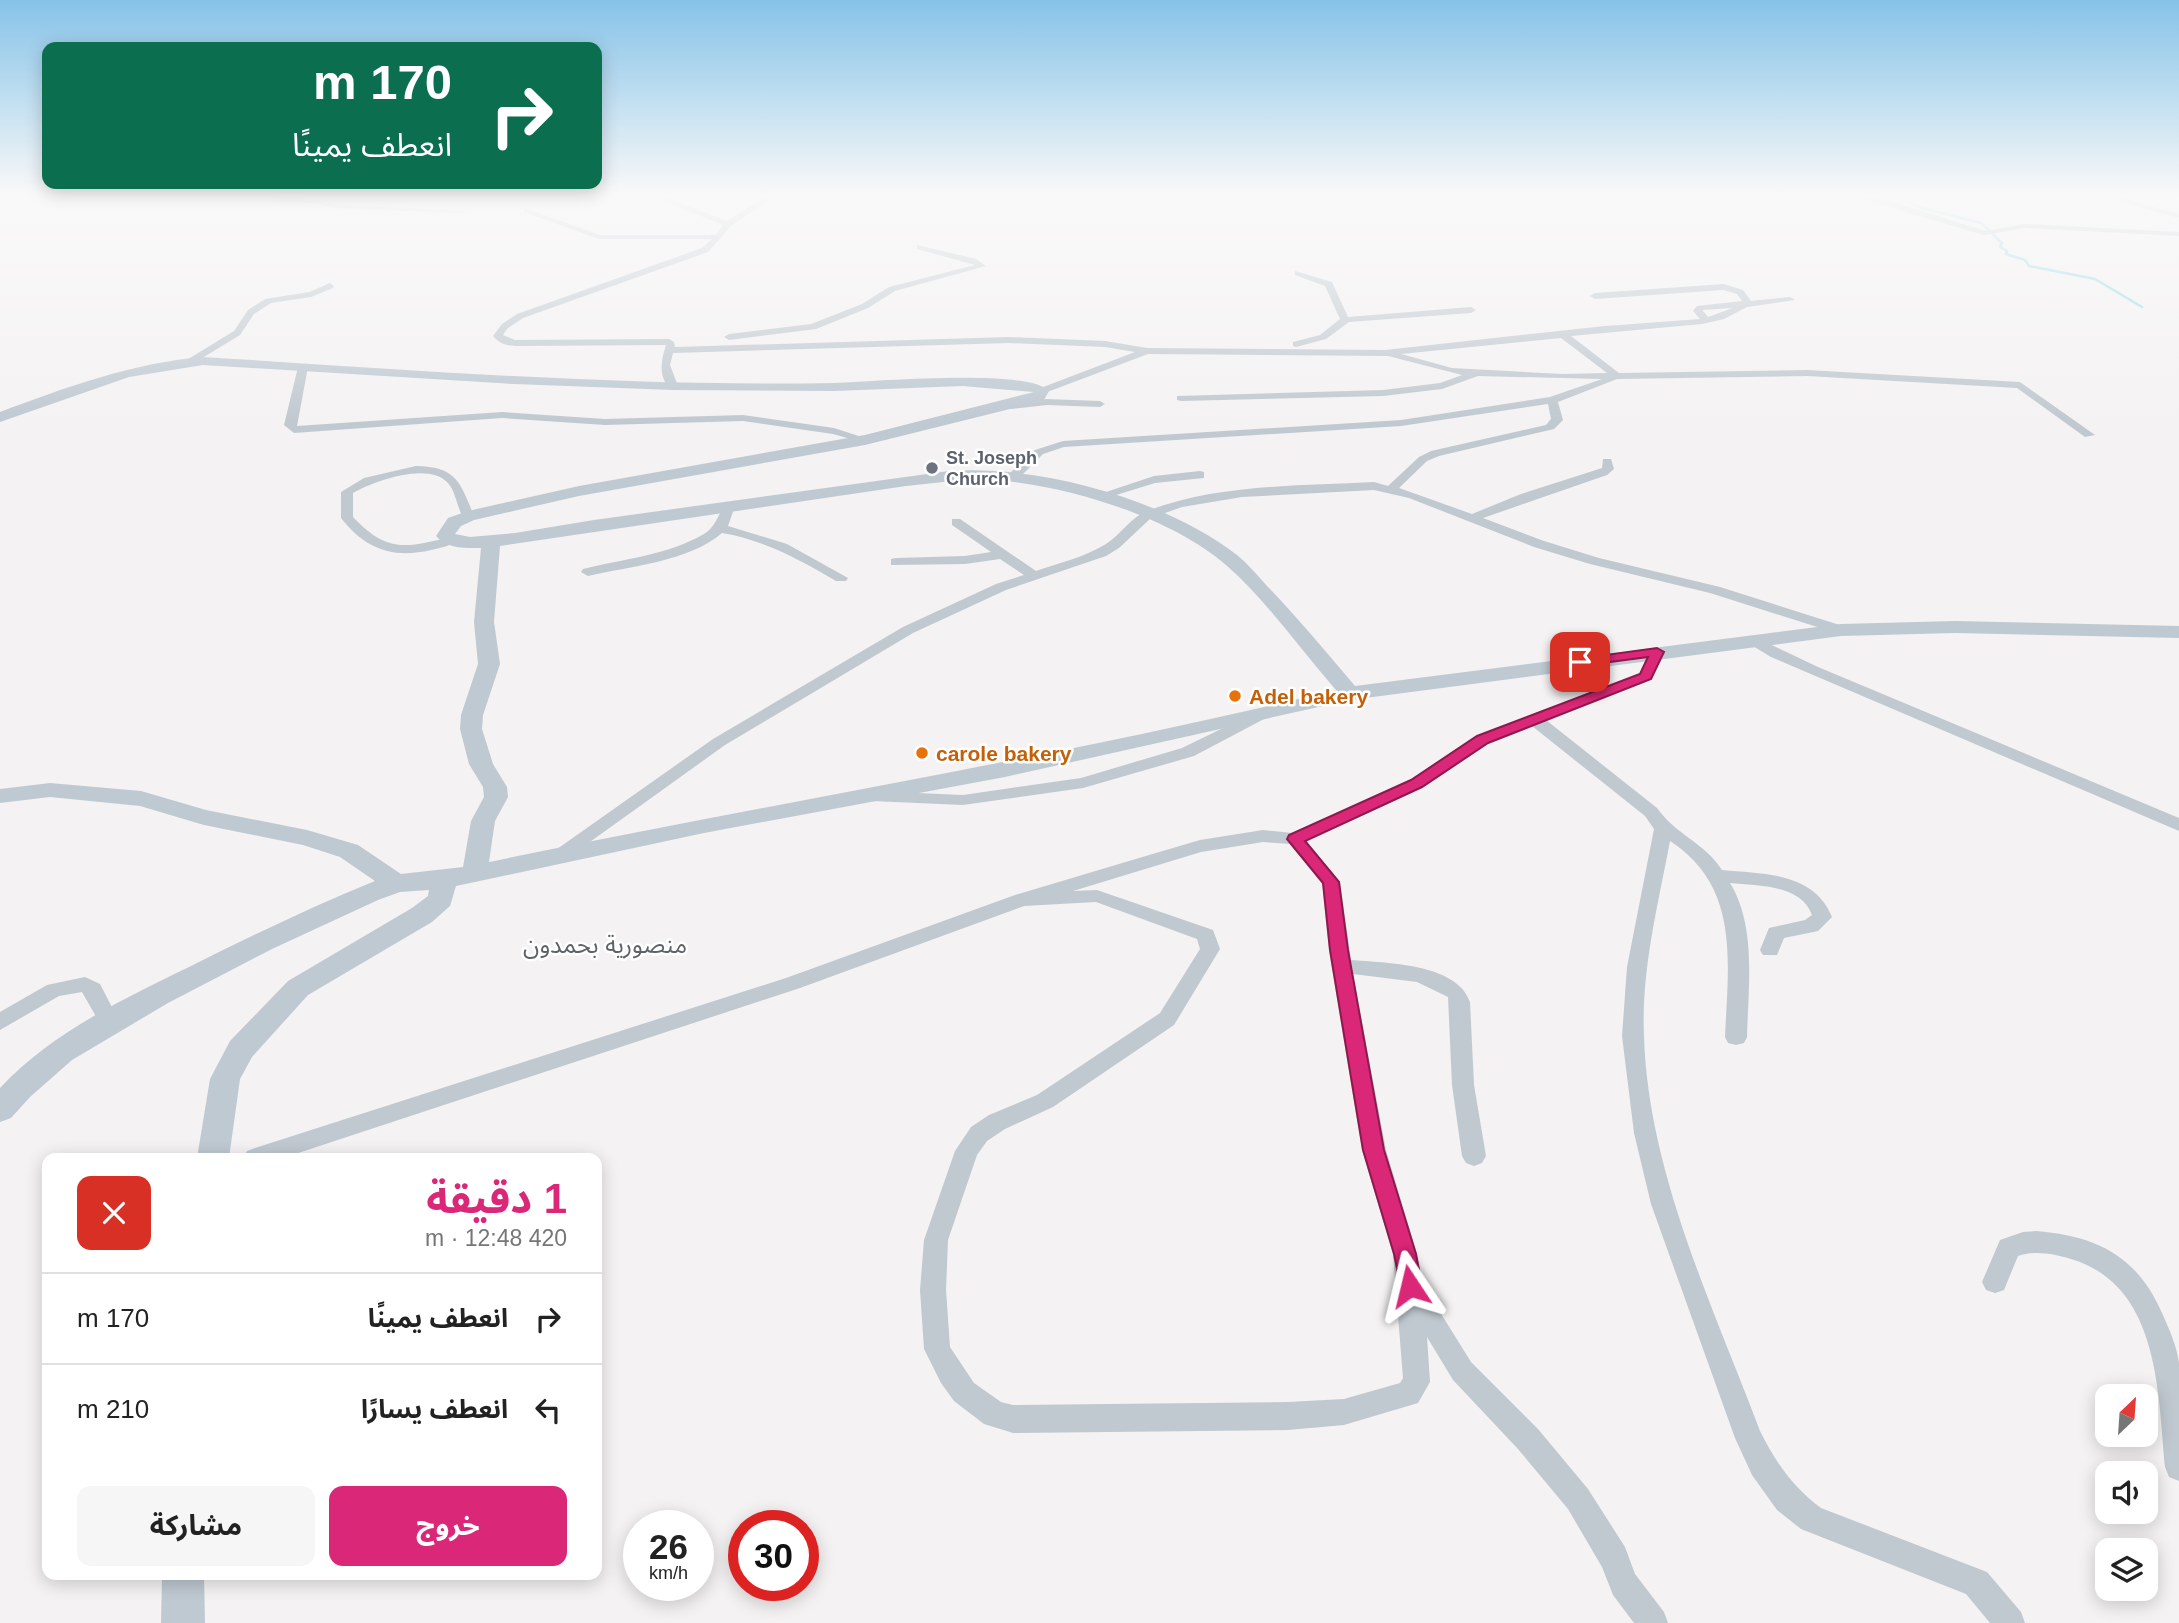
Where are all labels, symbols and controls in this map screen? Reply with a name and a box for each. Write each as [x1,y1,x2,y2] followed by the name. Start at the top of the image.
[313,55,452,109] text: 170 m
[476,70,567,161] icon: right
[292,127,452,163] text: انعطف يمينًا
[946,448,1037,489] place label: St. Joseph Church
[924,460,940,476] marker: St. Joseph Church
[1550,632,1610,692] pin
[1561,643,1599,681] icon: arrive
[1249,685,1368,708] place label: Adel bakery
[1227,688,1243,704] marker: Adel bakery
[936,742,1072,765] place label: carole bakery
[914,745,930,761] marker: carole bakery
[523,931,687,959] district label: منصورية بحمدون
[426,1175,567,1222] text: 1 دقيقة
[77,1176,151,1250] button: close
[425,1225,567,1251] text: 420 m · 12:48
[1373,1249,1447,1323] position arrow
[529,1300,567,1338] icon: right
[77,1303,149,1333] text: 170 m
[368,1303,508,1333] text: انعطف يمينًا
[2095,1384,2158,1447] north arrow
[2095,1384,2158,1601] map controls
[529,1391,567,1429] icon: left
[77,1394,149,1424] text: 210 m
[361,1394,508,1424] text: انعطف يسارًا
[2095,1461,2158,1524] button: sound
[77,1486,315,1566] button: مشاركة
[329,1486,567,1566] button: خروج
[728,1510,819,1601] speed limit sign: 30
[649,1527,688,1566] text: 26
[2095,1538,2158,1601] button: layers
[649,1563,688,1583] text: km/h

